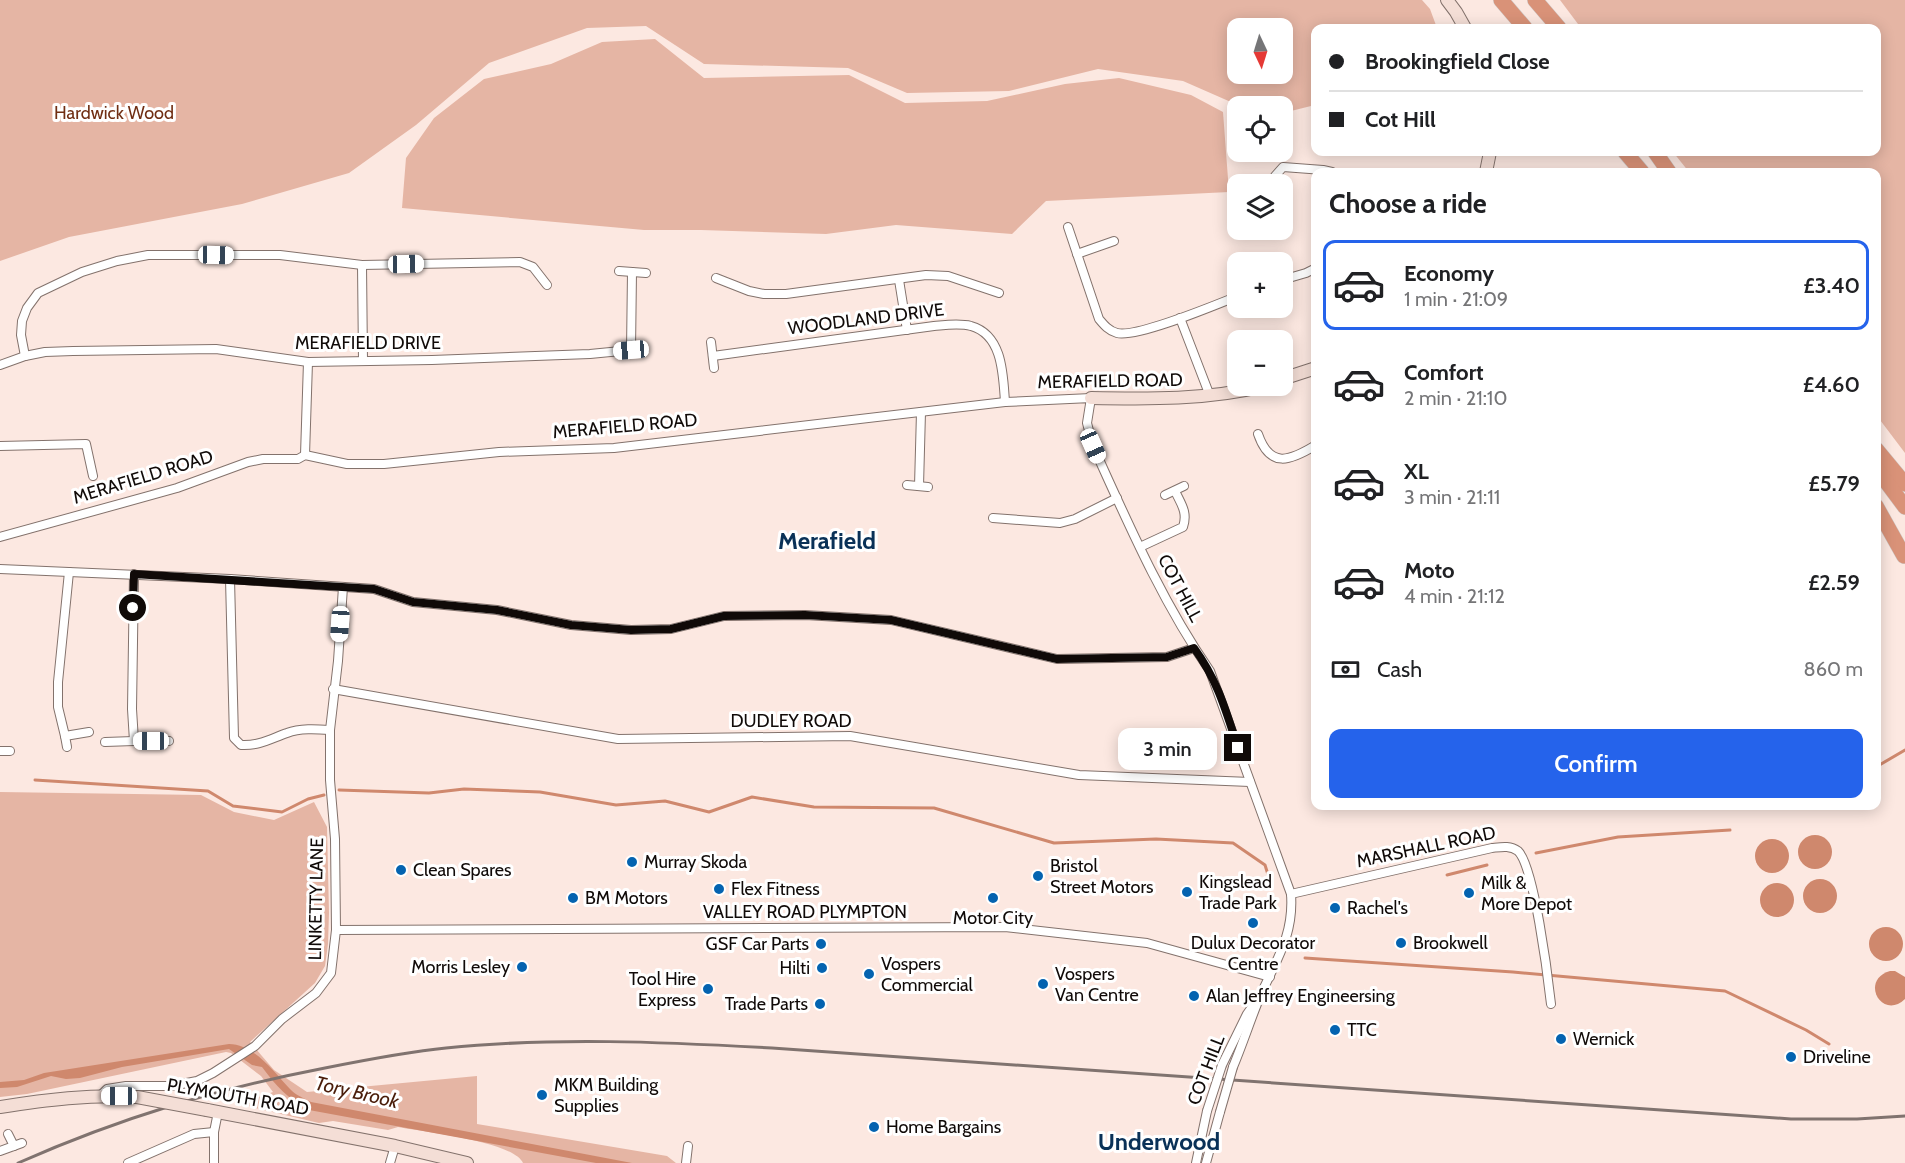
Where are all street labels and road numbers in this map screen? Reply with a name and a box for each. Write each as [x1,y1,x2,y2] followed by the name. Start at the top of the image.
[787,299,945,339] street label: WOODLAND DRIVE
[295,332,441,354] street label: MERAFIELD DRIVE
[1037,369,1183,393] street label: MERAFIELD ROAD
[552,409,698,443] street label: MERAFIELD ROAD
[70,445,216,509] street label: MERAFIELD ROAD
[1153,550,1207,626] street label: COT HILL
[730,710,852,732] street label: DUDLEY ROAD
[1354,822,1498,872] street label: MARSHALL ROAD
[304,837,328,961] street label: LINKETTY LANE
[703,901,907,923] street label: VALLEY ROAD PLYMPTON
[1183,1032,1229,1108] street label: COT HILL
[165,1074,311,1120] street label: PLYMOUTH ROAD

